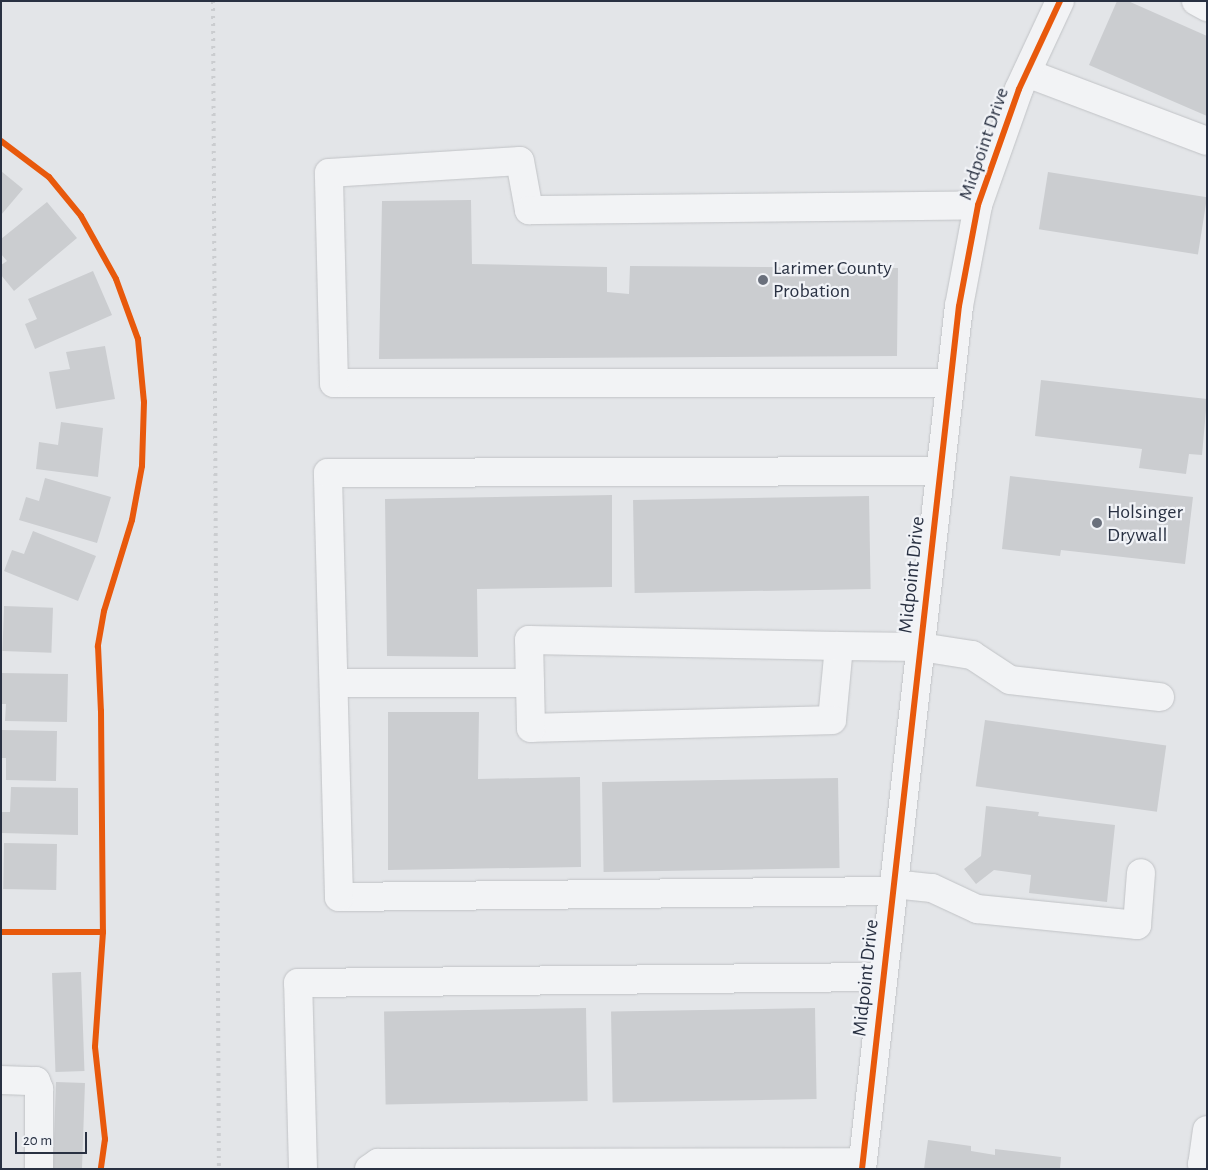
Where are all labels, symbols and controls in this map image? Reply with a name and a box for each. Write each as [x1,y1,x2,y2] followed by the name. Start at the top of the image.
[954,85,1014,203] street label: Midpoint Drive
[773,256,892,303] place label: Larimer County Probation
[757,274,769,286] marker: Larimer County Probation
[1107,500,1183,547] place label: Holsinger Drywall
[894,515,930,635] street label: Midpoint Drive
[1091,517,1103,529] marker: Holsinger Drywall
[848,918,884,1038] street label: Midpoint Drive
[18,1122,90,1154] scale bar
[23,1133,52,1148] text: 20 m

